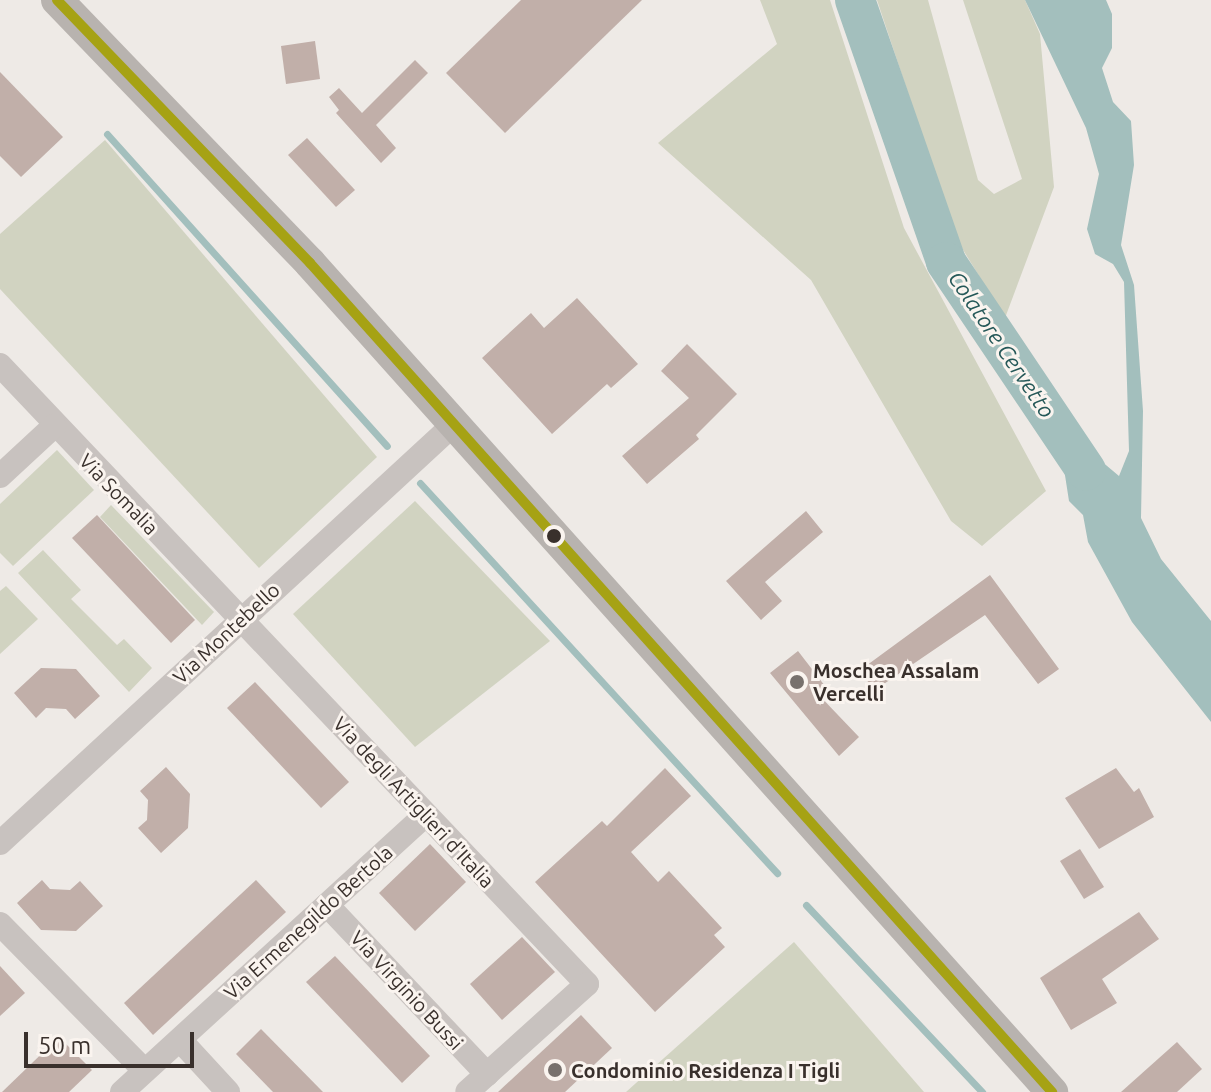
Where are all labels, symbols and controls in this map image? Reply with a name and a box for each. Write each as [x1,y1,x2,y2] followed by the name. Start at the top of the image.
[943,266,1061,422] water label: Colatore Cervetto
[75,449,163,539] street label: Via Somalia
[546,528,562,544] unlabelled marker
[168,577,284,689] street label: Via Montebello
[813,658,979,705] place label: Moschea Assalam Vercelli
[788,673,806,691] marker: Moschea Assalam Vercelli
[328,712,500,892] street label: Via degli Artiglieri d'Italia
[219,840,397,1004] street label: Via Ermenegildo Bertola
[346,925,468,1055] street label: Via Virginio Bussi
[28,1016,198,1066] scale bar
[38,1032,91,1059] text: 50 m
[571,1058,840,1082] place label: Condominio Residenza I Tigli
[546,1061,564,1079] marker: Condominio Residenza I Tigli

